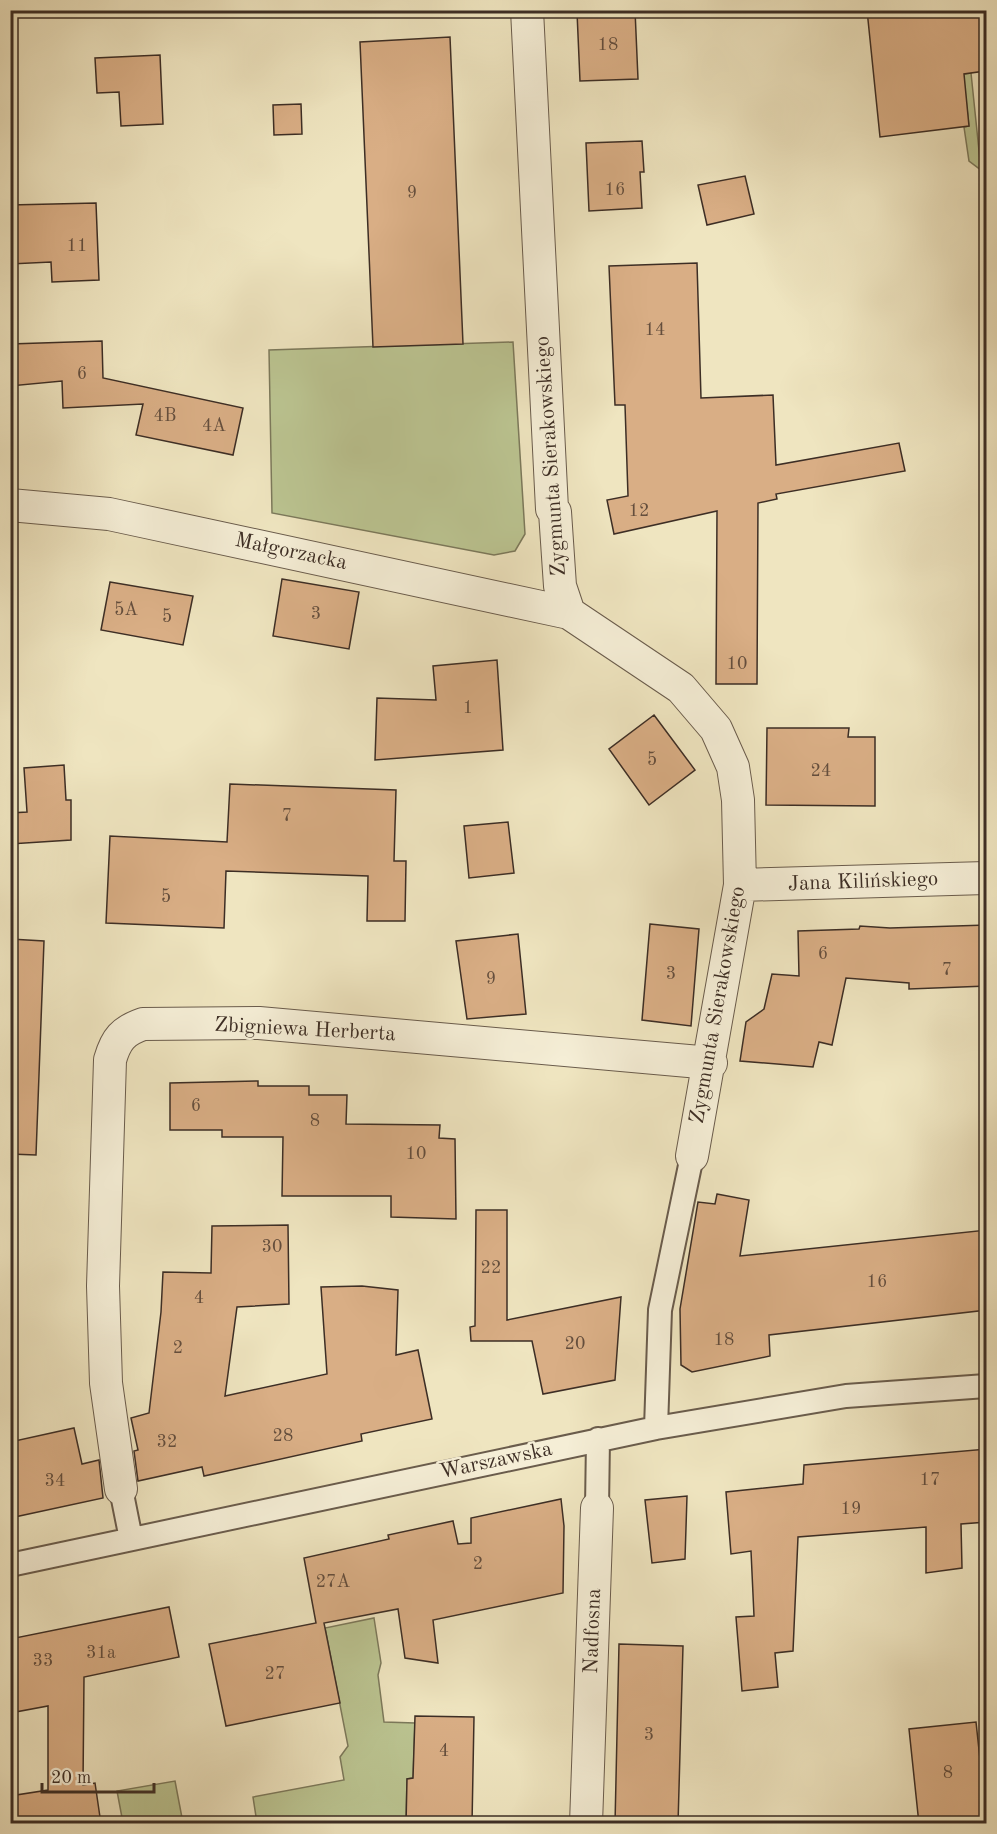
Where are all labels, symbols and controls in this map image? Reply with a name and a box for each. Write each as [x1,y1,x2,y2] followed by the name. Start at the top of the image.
[598,36,618,54] house number: 18
[605,181,625,199] house number: 16
[407,184,417,202] house number: 9
[67,237,87,255] house number: 11
[645,321,665,339] house number: 14
[532,335,570,577] street label: Zygmunta Sierakowskiego
[77,365,87,383] house number: 6
[154,407,176,425] house number: 4B
[202,417,226,435] house number: 4A
[629,502,649,520] house number: 12
[233,530,349,574] street label: Małgorzacka
[114,601,138,619] house number: 5A
[311,605,321,623] house number: 3
[162,608,172,626] house number: 5
[727,655,747,673] house number: 10
[463,699,473,717] house number: 1
[647,751,657,769] house number: 5
[811,762,831,780] house number: 24
[282,807,292,825] house number: 7
[787,869,939,895] street label: Jana Kilińskiego
[687,885,749,1125] street label: Zygmunta Sierakowskiego
[161,888,171,906] house number: 5
[818,945,828,963] house number: 6
[942,961,952,979] house number: 7
[666,965,676,983] house number: 3
[486,970,496,988] house number: 9
[214,1015,396,1045] street label: Zbigniewa Herberta
[191,1097,201,1115] house number: 6
[310,1112,320,1130] house number: 8
[406,1145,426,1163] house number: 10
[262,1238,282,1256] house number: 30
[481,1259,501,1277] house number: 22
[867,1273,887,1291] house number: 16
[194,1289,204,1307] house number: 4
[714,1331,734,1349] house number: 18
[565,1335,585,1353] house number: 20
[173,1339,183,1357] house number: 2
[273,1427,293,1445] house number: 28
[157,1433,177,1451] house number: 32
[438,1439,554,1483] street label: Warszawska
[920,1471,940,1489] house number: 17
[45,1472,65,1490] house number: 34
[841,1500,861,1518] house number: 19
[473,1555,483,1573] house number: 2
[316,1573,351,1591] house number: 27A
[581,1588,605,1674] street label: Nadfosna
[86,1644,116,1662] house number: 31a
[33,1652,53,1670] house number: 33
[265,1665,285,1683] house number: 27
[644,1726,654,1744] house number: 3
[439,1742,449,1760] house number: 4
[42,1756,154,1794] scale bar
[943,1764,953,1782] house number: 8
[51,1769,91,1787] text: 20 m

